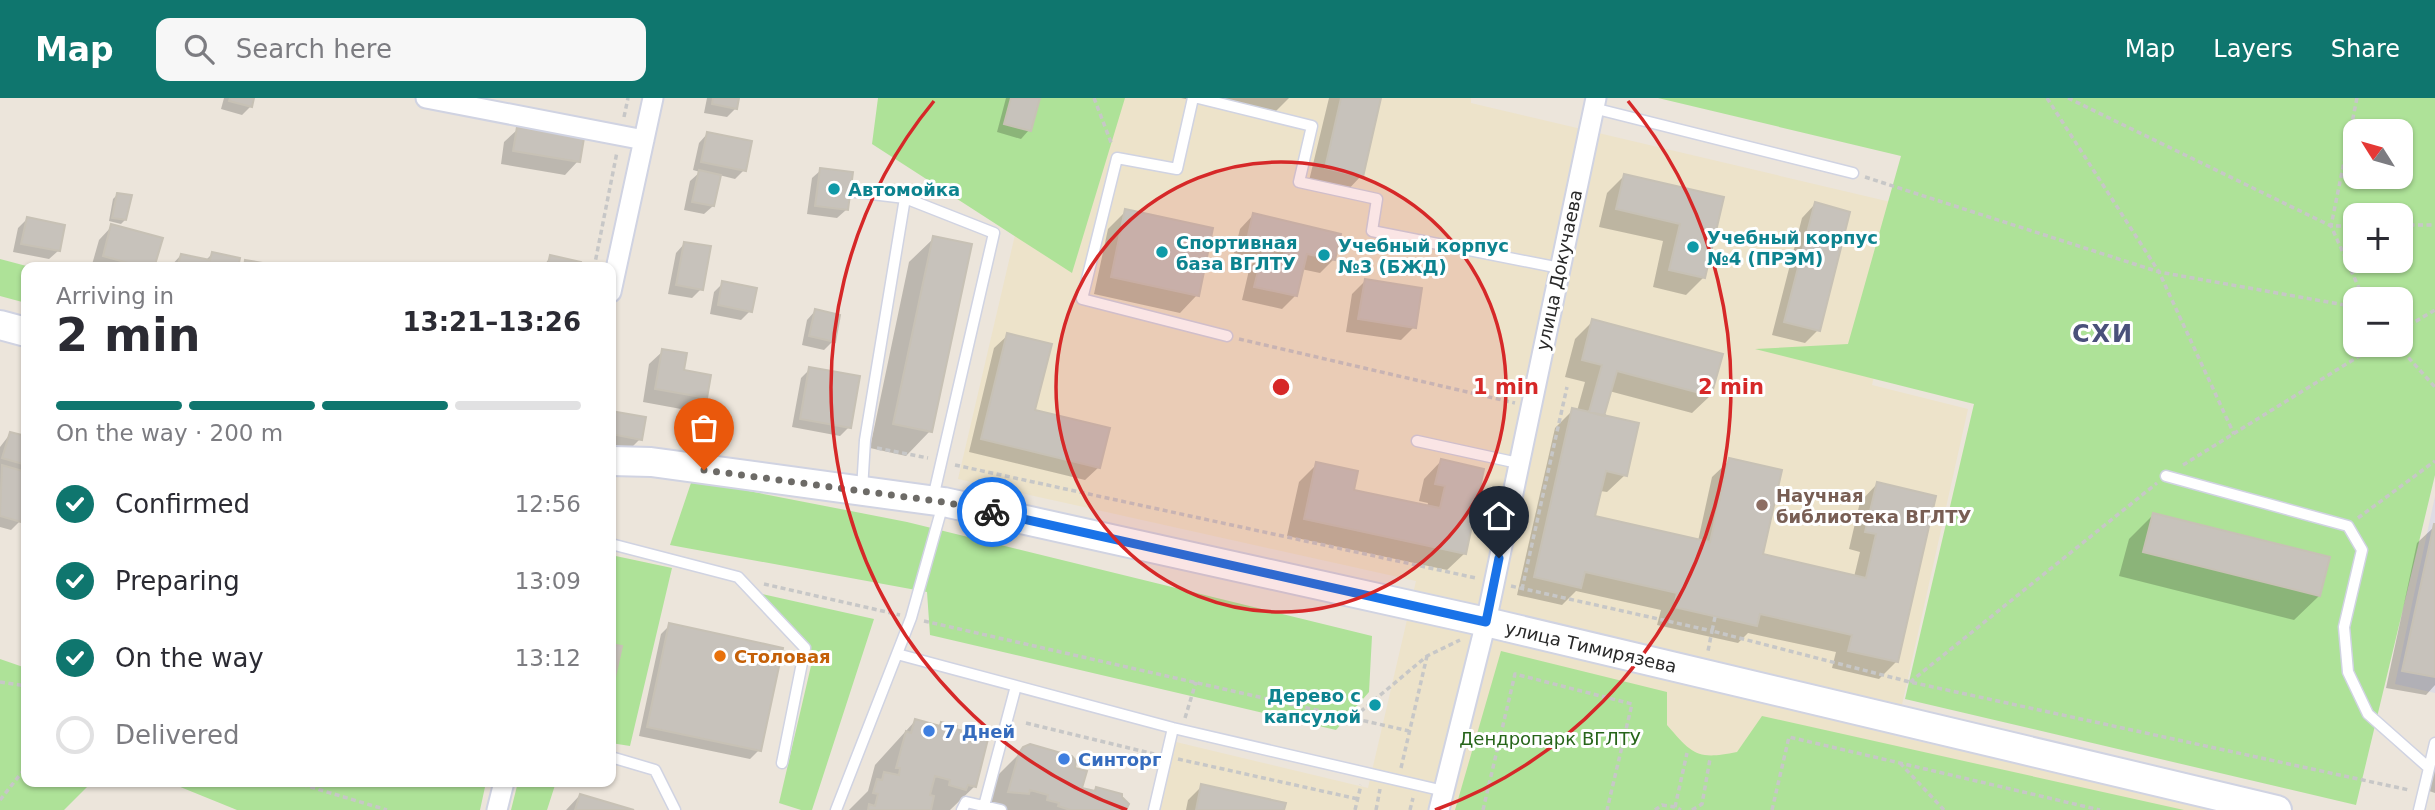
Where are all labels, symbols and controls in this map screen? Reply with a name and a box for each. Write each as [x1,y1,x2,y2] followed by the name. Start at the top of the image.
[156,18,646,81] search box
[35,30,114,69] text: Map
[180,30,218,68] icon: search
[236,34,392,64] text: Search here
[2125,35,2175,63] text: Map
[2213,35,2293,63] text: Layers
[2331,35,2400,63] text: Share
[2343,119,2413,189] north arrow
[2343,119,2413,357] map controls
[848,179,960,200] place label: Автомойка
[826,181,842,197] marker: Автомойка
[1532,188,1586,352] street label: улица Докучаева
[2343,203,2413,273] button: +
[1707,227,1878,269] place label: Учебный корпус №4 (ПРЭМ)
[1176,232,1297,274] place label: Спортивная база ВГЛТУ
[1338,235,1509,277] place label: Учебный корпус №3 (БЖД)
[1685,239,1701,255] marker: Учебный корпус №4 (ПРЭМ)
[1154,244,1170,260] marker: Спортивная база ВГЛТУ
[1316,247,1332,263] marker: Учебный корпус №3 (БЖД)
[56,283,174,309] text: Arriving in
[2343,287,2413,357] button: −
[402,307,581,337] text: 13:21–13:26
[56,308,200,362] text: 2 min
[2072,320,2134,348] district label: СХИ
[1269,375,1293,399] centre of rings
[1473,375,1539,399] text: 1 min
[1698,375,1764,399] text: 2 min
[674,398,734,470] pin
[685,409,723,447] icon: bag
[56,420,283,446] text: On the way · 200 m
[957,477,1027,547] courier
[56,485,94,523] icon: check
[1776,485,1972,527] place label: Научная библиотека ВГЛТУ
[1469,486,1529,558] pin
[115,489,250,519] text: Confirmed
[515,491,581,517] text: 12:56
[973,493,1011,531] icon: bike
[1480,497,1518,535] icon: home
[1754,497,1770,513] marker: Научная библиотека ВГЛТУ
[56,562,94,600] icon: check
[115,566,240,596] text: Preparing
[515,568,581,594] text: 13:09
[1503,617,1679,677] street label: улица Тимирязева
[56,639,94,677] icon: check
[115,643,264,673] text: On the way
[515,645,581,671] text: 13:12
[734,646,831,667] place label: Столовая
[712,648,728,664] marker: Столовая
[1264,685,1361,727] place label: Дерево с капсулой
[1367,697,1383,713] marker: Дерево с капсулой
[115,720,239,750] text: Delivered
[943,721,1015,742] place label: 7 Дней
[921,723,937,739] marker: 7 Дней
[1459,728,1641,749] park label: Дендропарк ВГЛТУ
[1078,749,1161,770] place label: Синторг
[1056,751,1072,767] marker: Синторг

